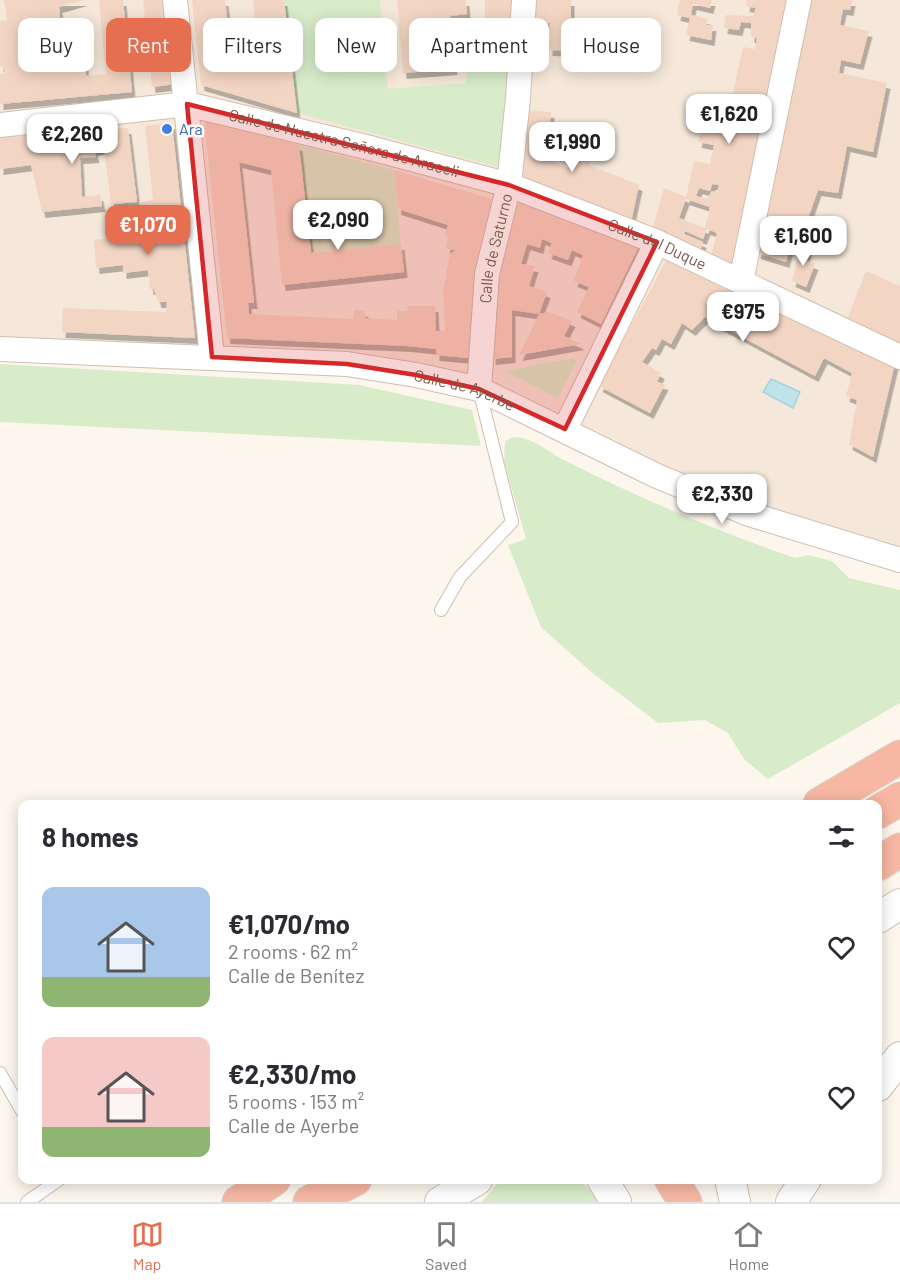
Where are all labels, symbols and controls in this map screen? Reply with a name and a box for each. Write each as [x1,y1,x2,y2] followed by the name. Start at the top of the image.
[18,18,94,72] chip: Buy
[106,18,191,72] chip: Rent
[203,18,303,72] chip: Filters
[315,18,397,72] chip: New
[409,18,549,72] chip: Apartment
[561,18,661,72] chip: House
[680,94,778,145] pin: €1,620
[700,101,758,125] text: €1,620
[227,104,462,180] street label: Calle de Nuestra Señora de Araceli
[23,114,121,165] pin: €2,260
[179,119,203,138] place label: Ara
[41,121,103,145] text: €2,260
[160,122,174,136] marker: Ara
[523,122,621,173] pin: €1,990
[543,129,601,153] text: €1,990
[475,191,516,304] street label: Calle de Saturno
[289,200,387,251] pin: €2,090
[99,205,197,256] pin: €1,070
[307,207,369,231] text: €2,090
[119,212,177,236] text: €1,070
[606,214,710,273] street label: Calle del Duque
[754,216,852,267] pin: €1,600
[774,223,832,247] text: €1,600
[707,292,779,343] pin: €975
[721,299,765,323] text: €975
[412,365,518,414] street label: Calle de Ayerbe
[673,474,771,525] pin: €2,330
[691,481,753,505] text: €2,330
[825,820,858,853] icon: filters
[42,821,139,852] text: 8 homes
[228,908,350,939] text: €1,070/mo
[90,911,162,983] icon: home
[825,931,858,964] icon: heart
[228,939,358,963] text: 2 rooms · 62 m²
[228,963,364,987] text: Calle de Benítez
[228,1058,357,1089] text: €2,330/mo
[90,1061,162,1133] icon: home
[825,1081,858,1114] icon: heart
[228,1089,364,1113] text: 5 rooms · 153 m²
[228,1113,360,1137] text: Calle de Ayerbe
[131,1218,164,1273] tab: Map
[425,1218,467,1273] tab: Saved
[728,1218,769,1273] tab: Home

